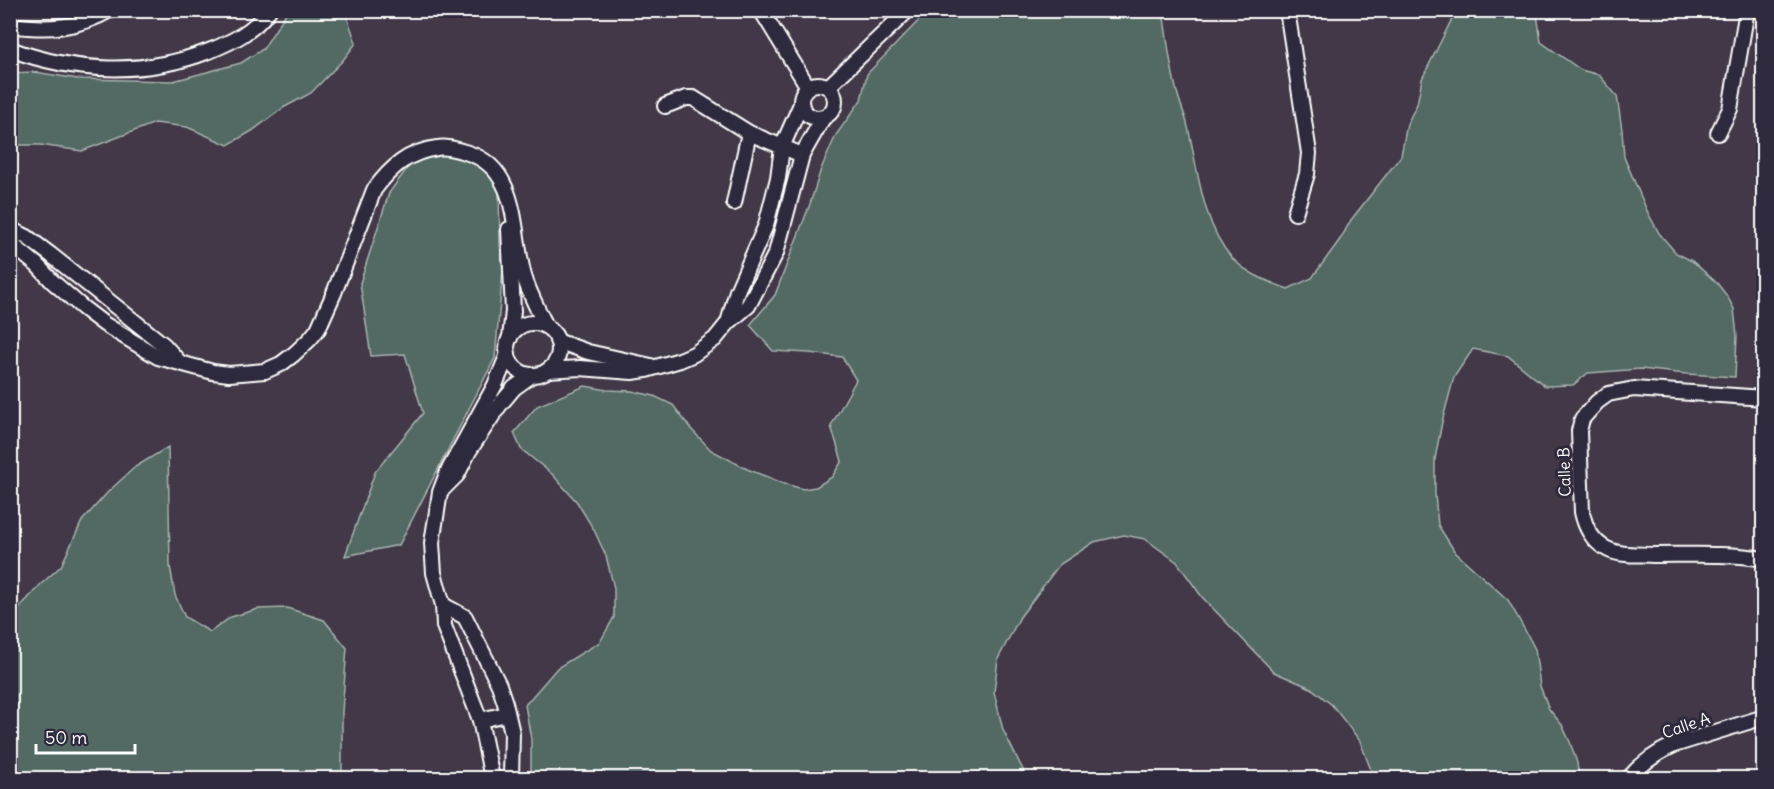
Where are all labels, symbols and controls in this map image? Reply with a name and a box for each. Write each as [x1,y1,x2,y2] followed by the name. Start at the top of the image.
[1553,447,1575,497] street label: Calle B
[1659,707,1713,743] street label: Calle A
[36,717,135,755] scale bar
[45,726,87,749] text: 50 m

